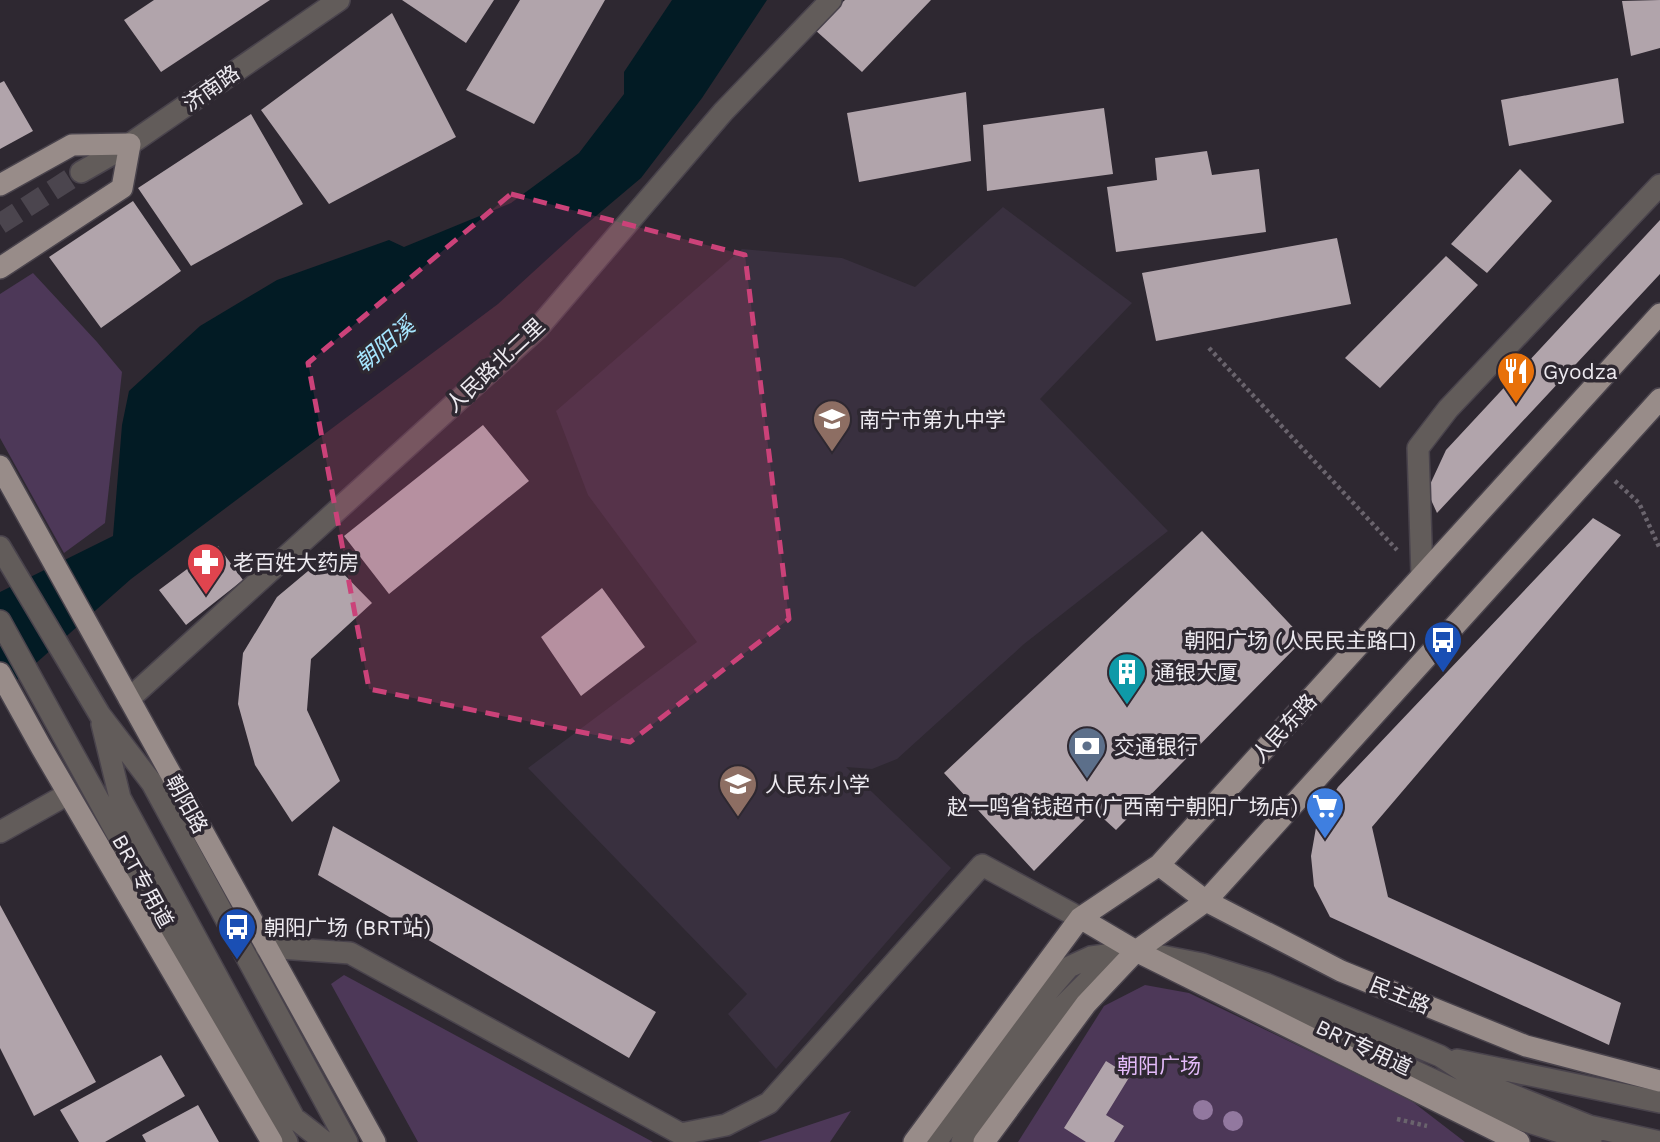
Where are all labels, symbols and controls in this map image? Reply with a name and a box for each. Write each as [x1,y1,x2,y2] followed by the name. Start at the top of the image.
[178,60,244,116] street label: 济南路
[350,311,422,378] water label: 朝阳溪
[440,313,550,417] street label: 人民路北二里
[1495,350,1537,405] restaurant icon: Gyodza
[1543,359,1618,384] place label: Gyodza
[811,398,853,453] school or university icon: 南宁市第九中学
[859,407,1006,432] place label: 南宁市第九中学
[185,541,227,596] pharmacy icon: 老百姓大药房
[233,550,359,575] place label: 老百姓大药房
[1422,619,1464,674] bus stop icon: 朝阳广场 (人民民主路口)
[1184,628,1416,653] place label: 朝阳广场 (人民民主路口)
[1106,651,1148,706] building icon: 通银大厦
[1154,660,1238,685] place label: 通银大厦
[1247,688,1321,768] street label: 人民东路
[1066,725,1108,780] bank icon: 交通银行
[1114,734,1198,759] place label: 交通银行
[717,763,759,818] school or university icon: 人民东小学
[161,770,213,838] street label: 朝阳路
[765,772,870,797] place label: 人民东小学
[1304,785,1346,840] supermarket icon: 赵一鸣省钱超市(广西南宁朝阳广场店)
[947,794,1298,819] place label: 赵一鸣省钱超市(广西南宁朝阳广场店)
[107,830,179,932] street label: BRT专用道
[216,906,258,961] bus stop icon: 朝阳广场 (BRT站)
[264,915,431,940] place label: 朝阳广场 (BRT站)
[1366,972,1434,1018] street label: 民主路
[1312,1014,1416,1080] street label: BRT专用道
[1117,1053,1201,1078] park label: 朝阳广场

